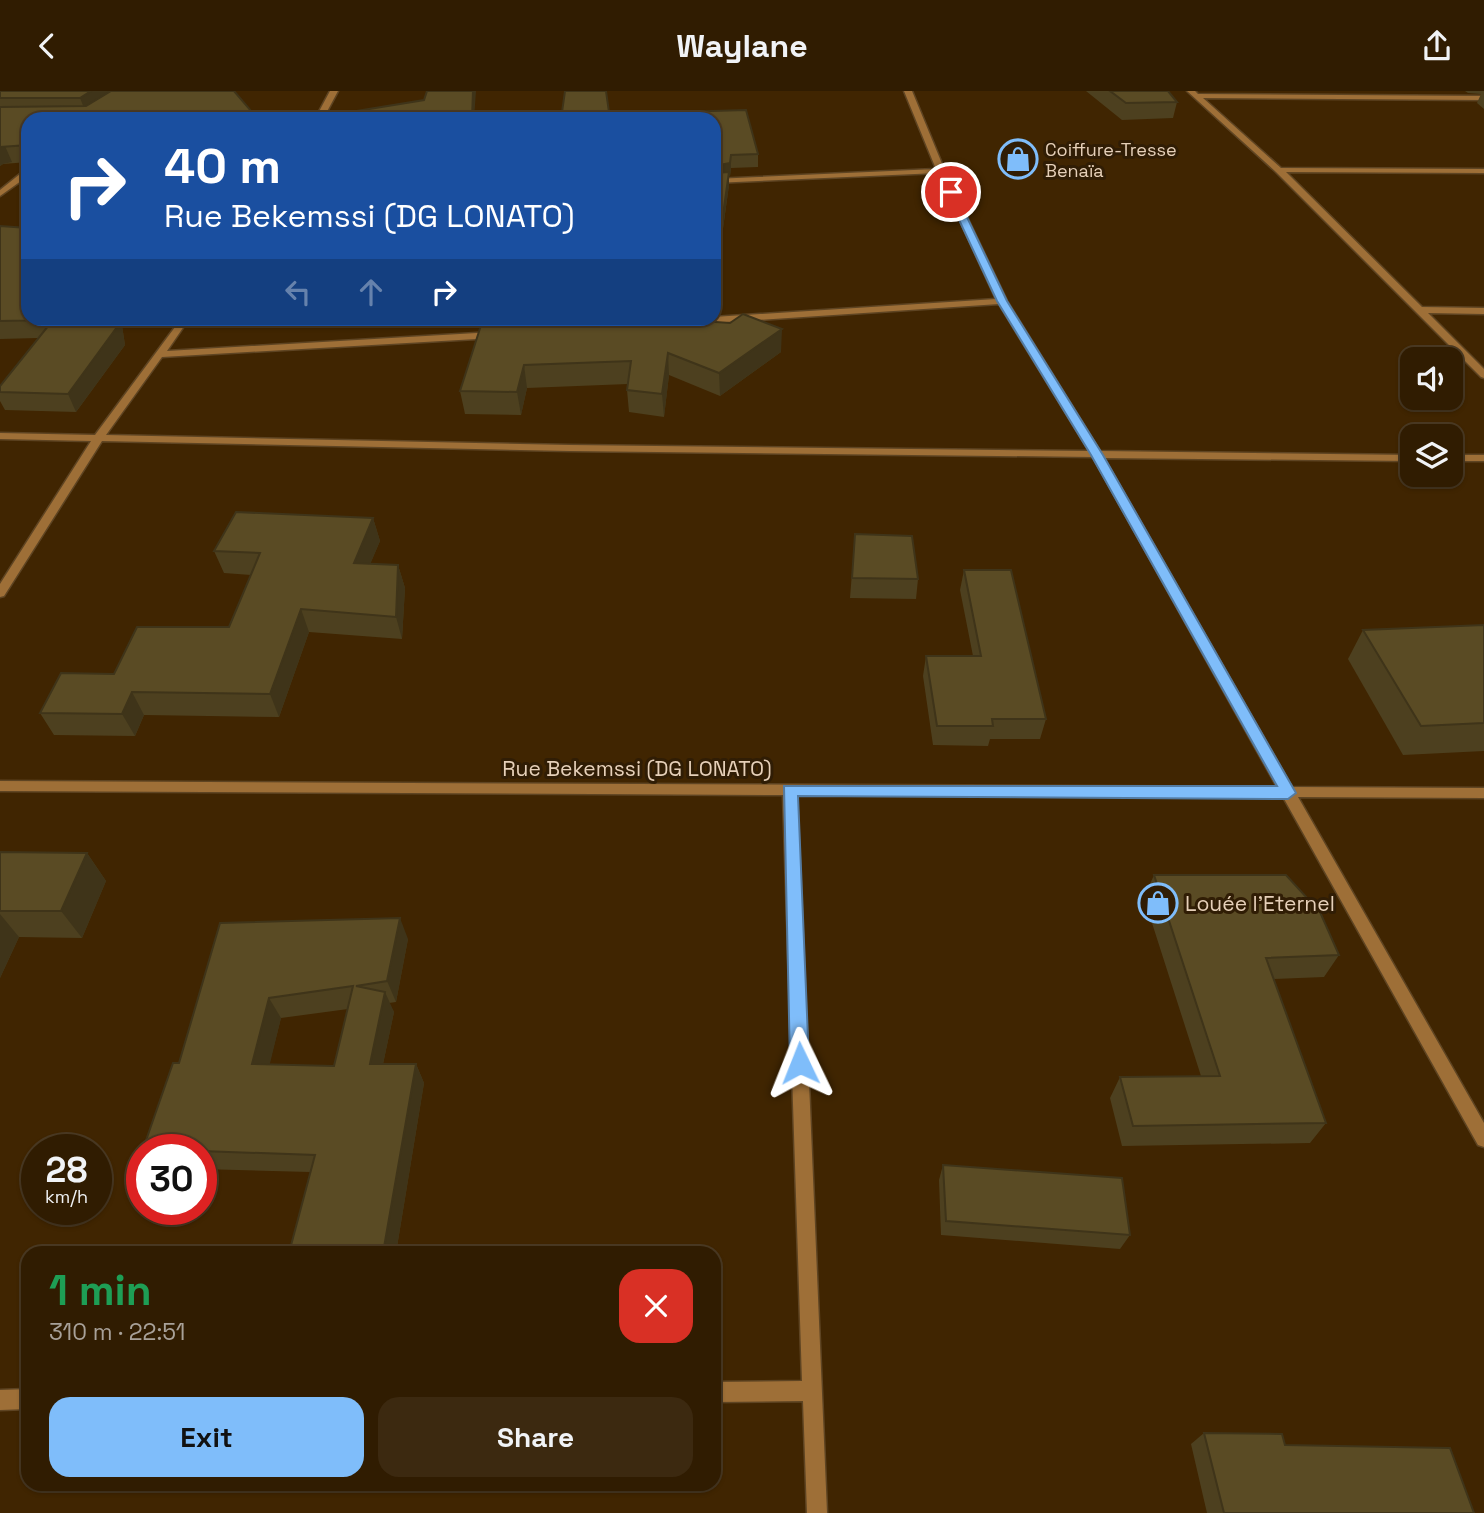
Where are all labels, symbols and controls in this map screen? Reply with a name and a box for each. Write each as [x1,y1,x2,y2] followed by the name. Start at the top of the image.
[676,26,808,66] text: Waylane
[28,27,66,65] icon: back
[1418,27,1456,65] icon: share
[164,135,281,197] text: 40 m
[997,138,1039,180] shop icon: Coiffure-Tresse Benaïa
[1045,138,1177,182] place label: Coiffure-Tresse Benaïa
[49,140,140,231] icon: right
[921,162,981,222] pin
[932,173,970,211] icon: arrive
[164,196,575,236] text: Rue Bekemssi (DG LONATO)
[279,273,317,311] icon: left
[352,273,390,311] icon: ahead
[425,273,463,311] icon: right
[1400,347,1463,487] map controls
[1400,347,1463,410] button: sound
[1400,424,1463,487] button: layers
[502,755,772,782] street label: Rue Bekemssi (DG LONATO)
[1137,882,1179,924] shop icon: Louée l'Eternel
[1185,890,1335,917] place label: Louée l'Eternel
[763,1026,837,1100] position arrow
[126,1134,217,1225] speed limit sign: 30
[46,1148,87,1192] text: 28
[45,1185,88,1208] text: km/h
[49,1264,152,1317] text: 1 min
[619,1269,693,1343] button: close
[49,1317,185,1347] text: 310 m · 22:51
[49,1397,364,1477] button: Exit
[378,1397,693,1477] button: Share

